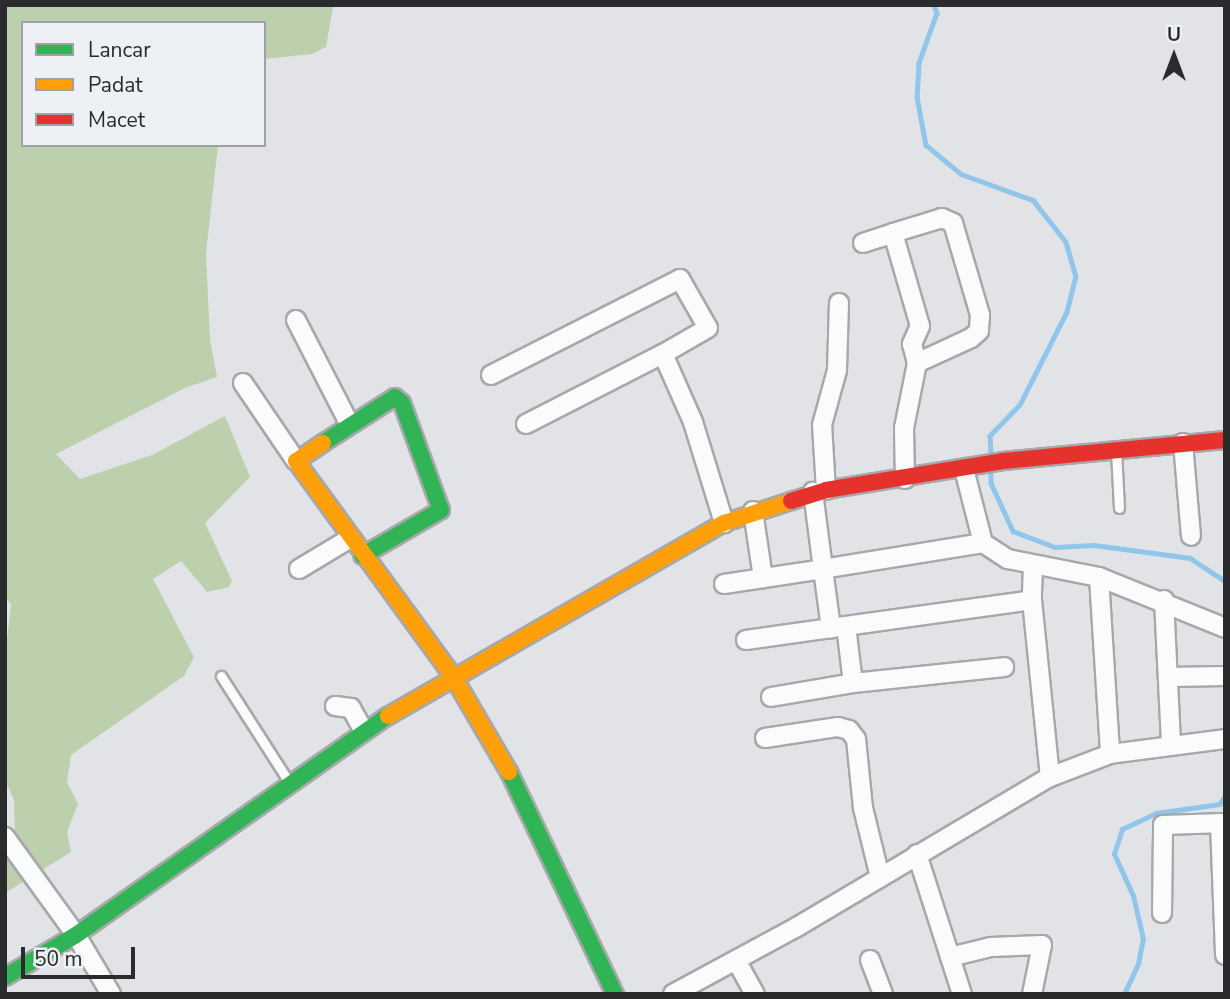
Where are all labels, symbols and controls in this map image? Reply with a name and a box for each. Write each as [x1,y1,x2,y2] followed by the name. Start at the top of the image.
[21,21,266,147] legend
[1139,21,1209,91] north arrow
[1167,22,1181,48] text: U
[88,36,151,64] text: Lancar
[88,71,143,99] text: Padat
[88,106,145,134] text: Macet
[24,932,138,976] scale bar
[34,945,83,973] text: 50 m

